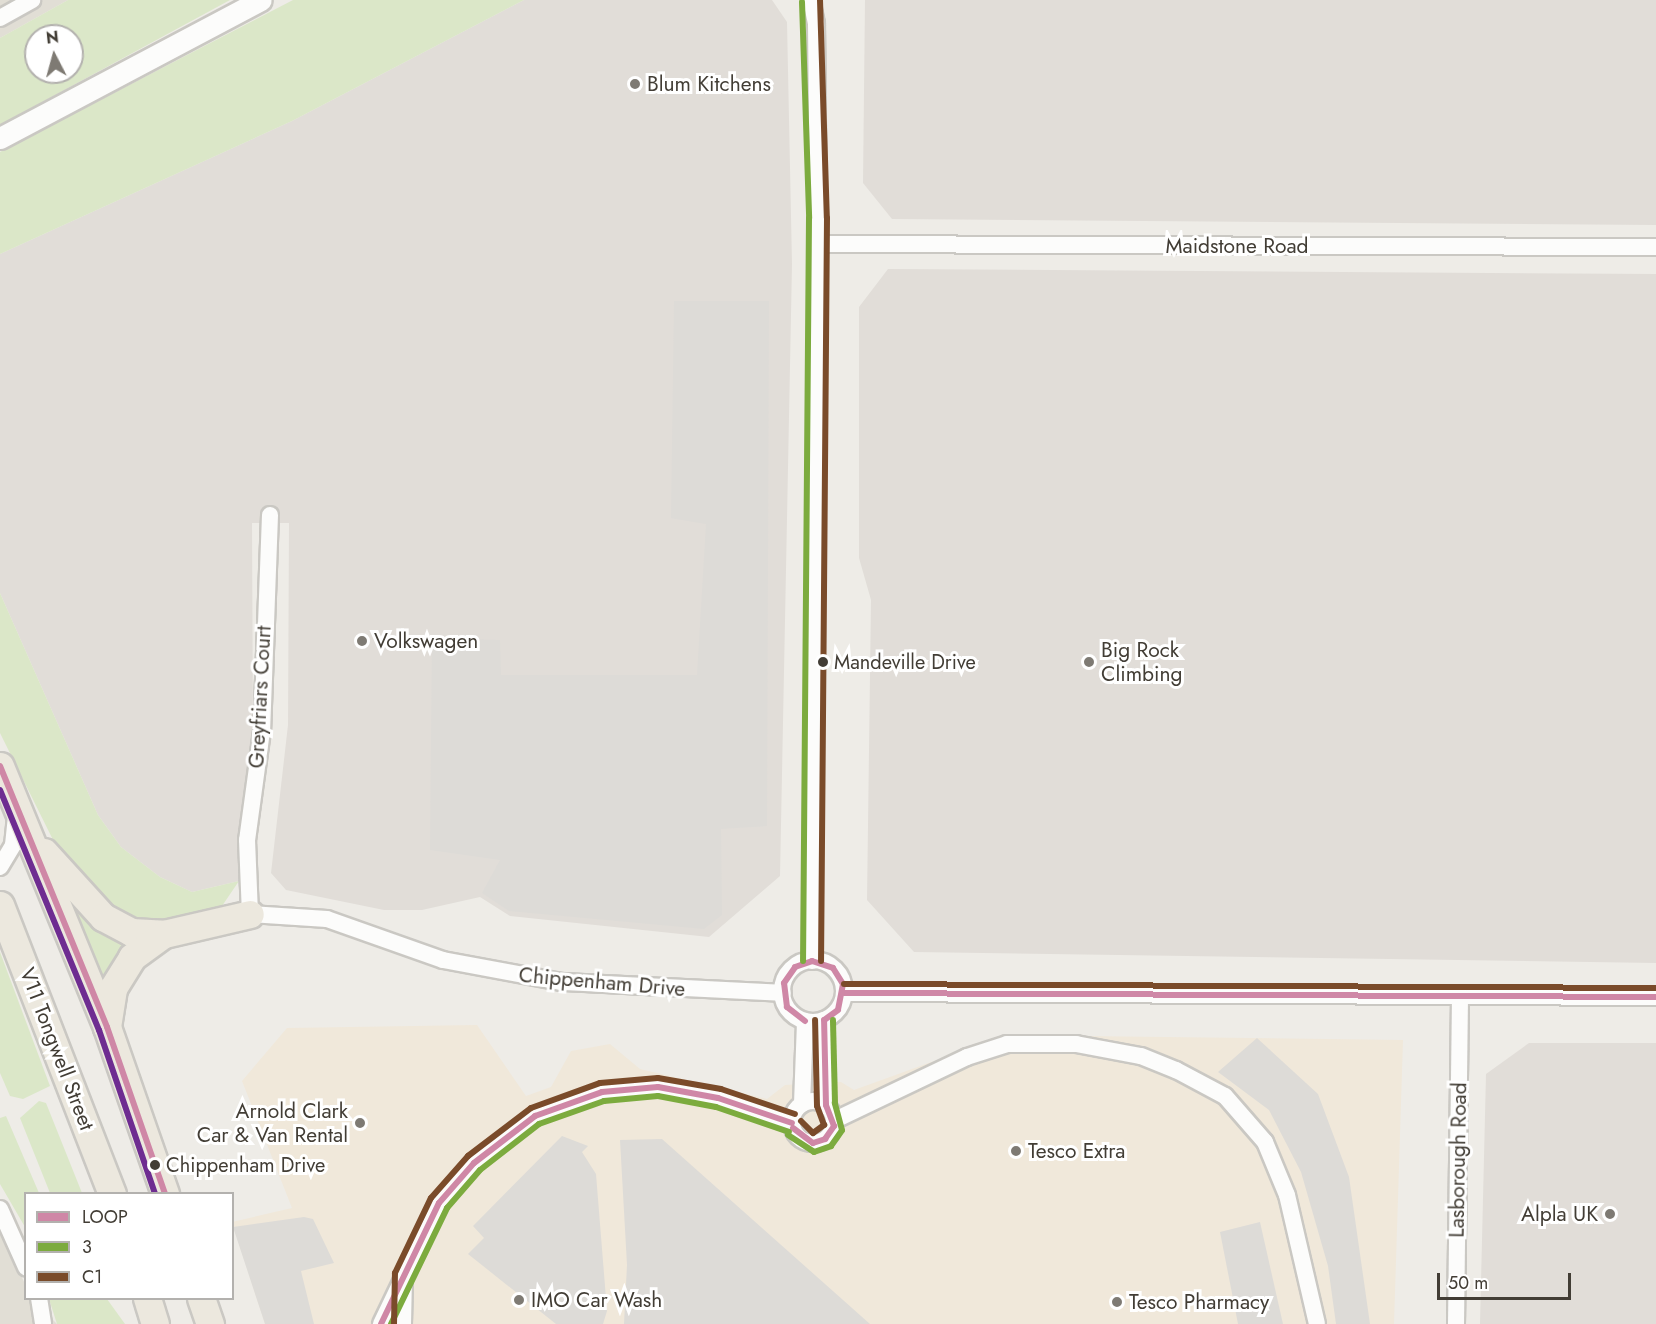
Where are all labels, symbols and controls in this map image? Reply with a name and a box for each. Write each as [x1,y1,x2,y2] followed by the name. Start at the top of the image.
[24,24,84,84] north arrow
[45,25,60,50] text: N
[647,71,771,97] place label: Blum Kitchens
[628,77,642,91] marker: Blum Kitchens
[1166,233,1308,259] street label: Maidstone Road
[244,625,276,769] street label: Greyfriars Court
[374,628,478,654] place label: Volkswagen
[355,634,369,648] marker: Volkswagen
[1101,637,1182,687] place label: Big Rock Climbing
[834,650,976,674] place label: Mandeville Drive
[1082,655,1096,669] marker: Big Rock Climbing
[817,656,829,668] marker: Mandeville Drive
[518,962,686,1002] street label: Chippenham Drive
[14,964,100,1134] street label: V11 Tongwell Street
[1444,1082,1472,1238] street label: Lasborough Road
[197,1098,348,1148] place label: Arnold Clark Car & Van Rental
[353,1116,367,1130] marker: Arnold Clark Car & Van Rental
[1028,1138,1125,1164] place label: Tesco Extra
[1009,1144,1023,1158] marker: Tesco Extra
[166,1153,325,1177] place label: Chippenham Drive
[149,1159,161,1171] marker: Chippenham Drive
[24,1192,234,1300] legend
[1521,1201,1598,1227] place label: Alpla UK
[82,1204,128,1230] text: LOOP
[1603,1207,1617,1221] marker: Alpla UK
[82,1234,92,1260] text: 3
[1440,1261,1574,1299] scale bar
[82,1264,102,1290] text: C1
[1448,1270,1488,1296] text: 50 m
[531,1287,662,1313] place label: IMO Car Wash
[1129,1289,1269,1315] place label: Tesco Pharmacy
[512,1293,526,1307] marker: IMO Car Wash
[1110,1295,1124,1309] marker: Tesco Pharmacy

